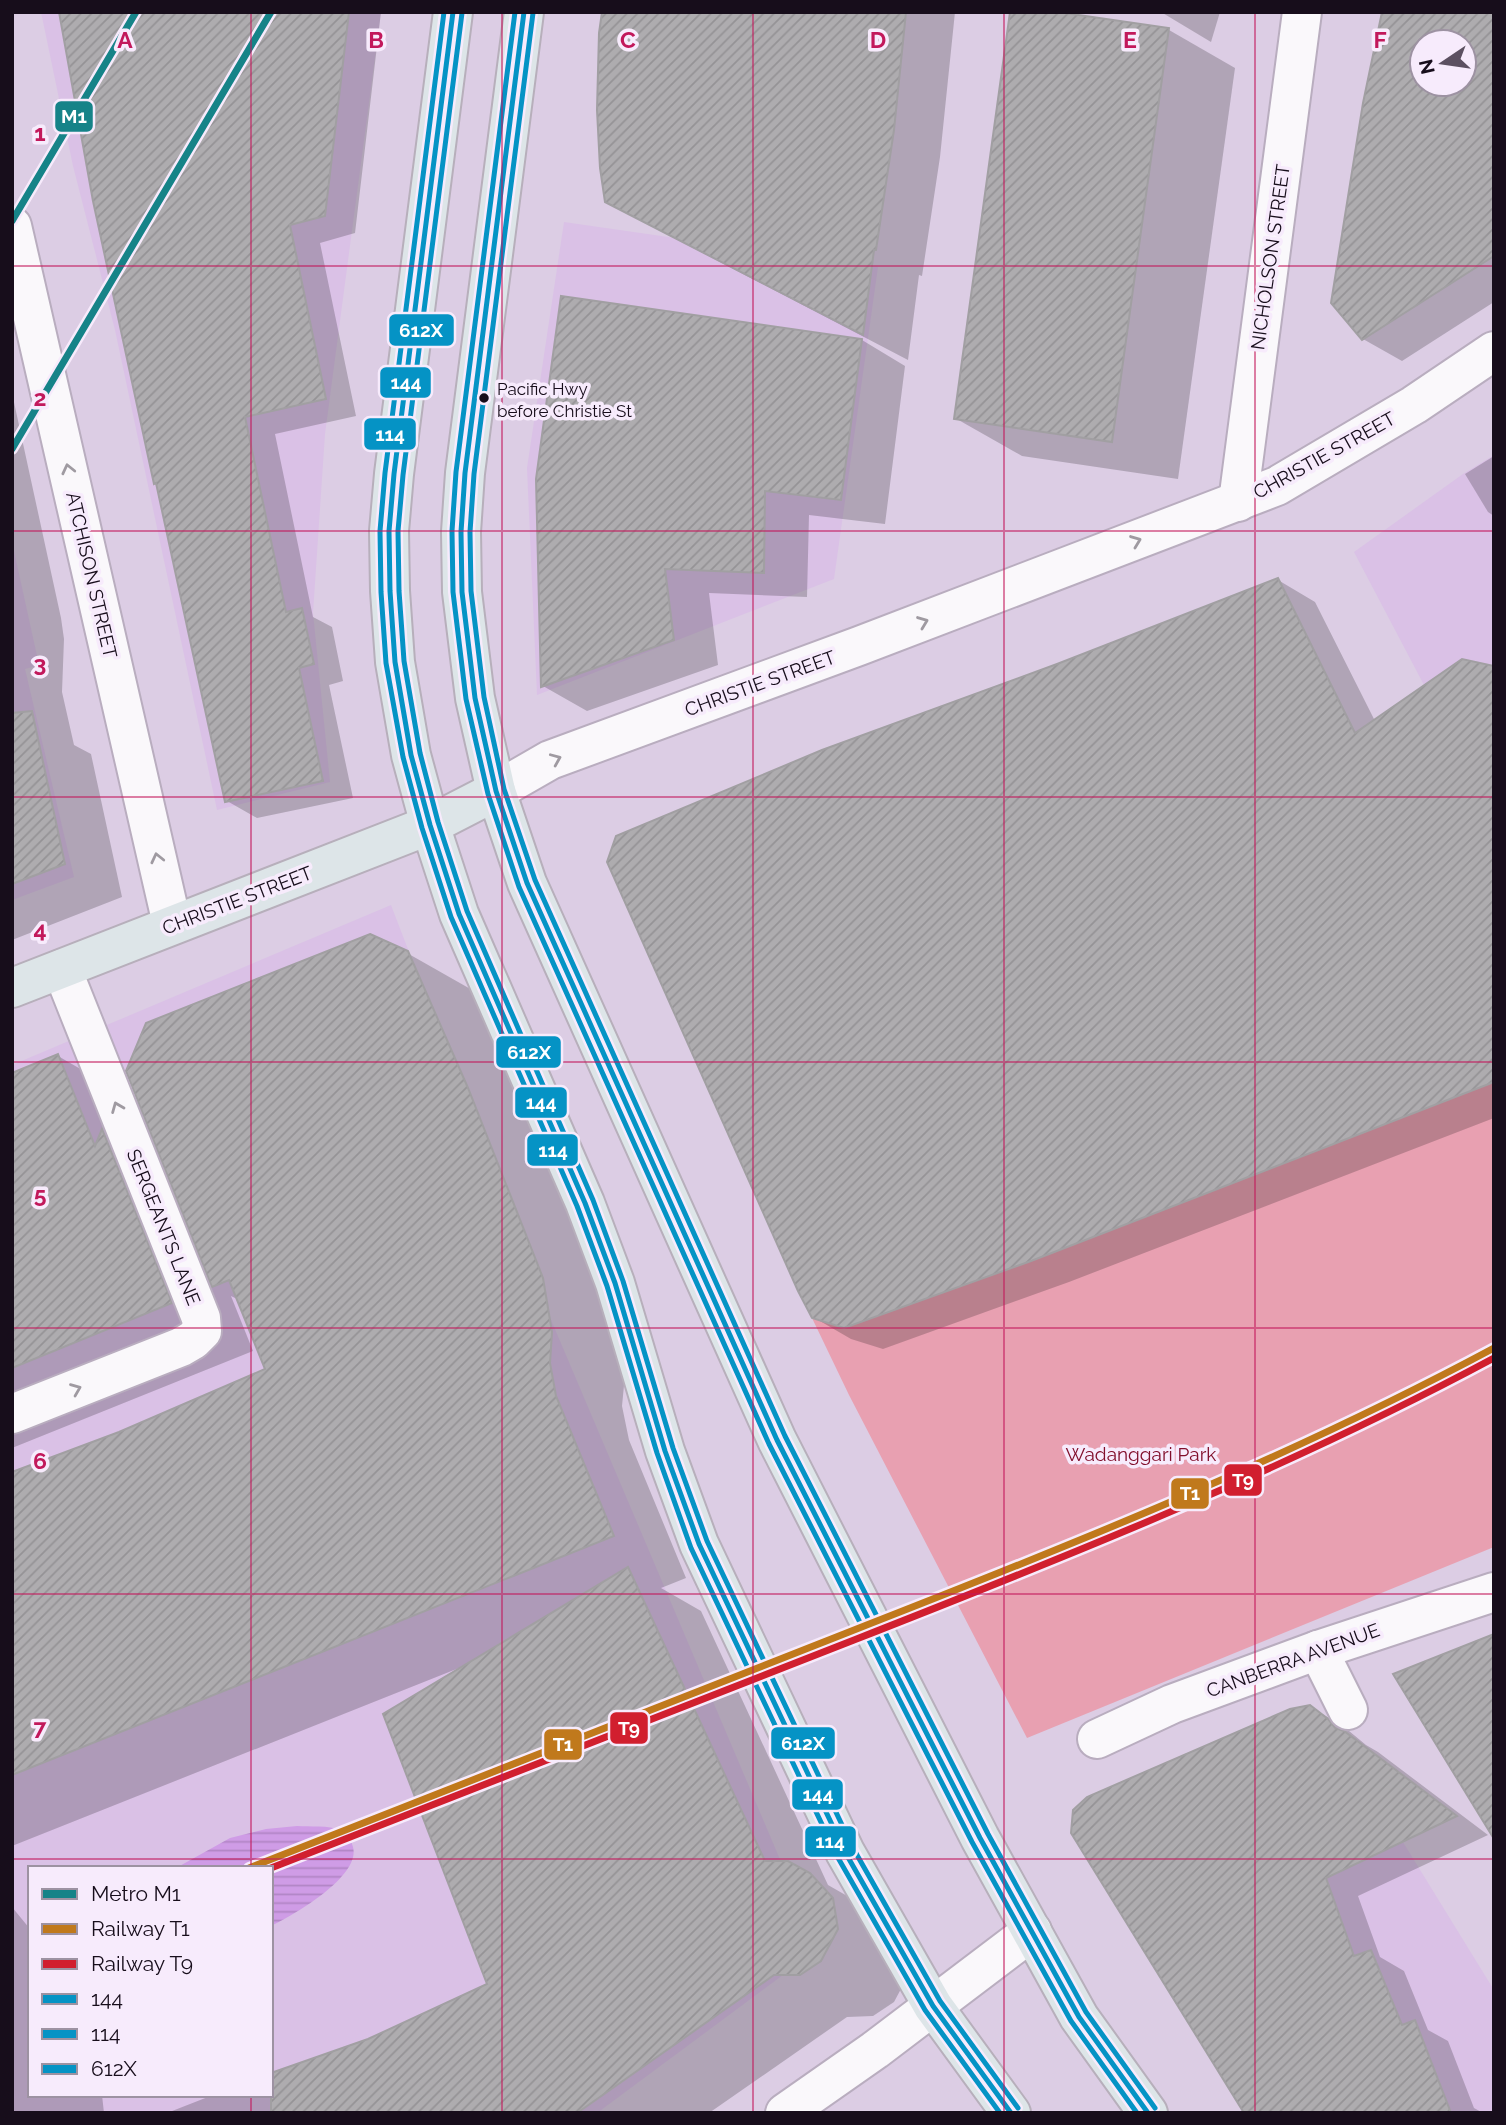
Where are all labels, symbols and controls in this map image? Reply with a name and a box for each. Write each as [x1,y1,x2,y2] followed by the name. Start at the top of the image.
[117,26,133,53] text: A
[368,26,384,53] text: B
[620,26,636,53] text: C
[870,26,886,53] text: D
[1123,26,1137,53] text: E
[1373,26,1387,53] text: F
[1408,28,1478,98] north arrow
[1414,57,1439,76] text: N
[54,100,94,133] line badge: M1
[61,105,87,127] text: M1
[34,119,46,146] text: 1
[1246,162,1294,351] street label: NICHOLSON STREET
[388,313,455,347] line badge: 612X
[399,319,444,341] text: 612X
[379,366,432,399] line badge: 144
[390,371,422,393] text: 144
[497,379,632,421] place label: Pacific Hwy before Christie St
[34,384,46,411] text: 2
[477,391,491,405] marker: Pacific Hwy before Christie St
[1249,407,1399,503] street label: CHRISTIE STREET
[363,417,417,451] line badge: 114
[375,423,405,445] text: 114
[62,463,76,475] one-way arrow
[62,490,122,661] street label: ATCHISON STREET
[1129,535,1141,549] one-way arrow
[916,616,928,630] one-way arrow
[682,645,839,720] street label: CHRISTIE STREET
[34,650,46,677] text: 3
[550,753,562,767] one-way arrow
[151,852,165,864] one-way arrow
[159,861,315,939] street label: CHRISTIE STREET
[33,916,47,943] text: 4
[495,1035,562,1069] line badge: 612X
[507,1041,552,1063] text: 612X
[514,1086,568,1119] line badge: 144
[525,1091,557,1113] text: 144
[111,1102,125,1114] one-way arrow
[526,1133,579,1167] line badge: 114
[538,1139,568,1161] text: 114
[123,1146,205,1308] street label: SERGEANTS LANE
[34,1181,47,1208] text: 5
[68,1383,81,1397] one-way arrow
[1066,1443,1216,1465] park label: Wadanggari Park
[33,1447,47,1474] text: 6
[1223,1463,1263,1497] line badge: T9
[1232,1469,1254,1491] text: T9
[1170,1477,1210,1510] line badge: T1
[1180,1482,1200,1504] text: T1
[1203,1618,1383,1702] street label: CANBERRA AVENUE
[609,1711,649,1745] line badge: T9
[34,1713,47,1740] text: 7
[618,1717,640,1739] text: T9
[770,1726,836,1760] line badge: 612X
[543,1728,583,1761] line badge: T1
[781,1732,826,1754] text: 612X
[553,1733,573,1755] text: T1
[791,1778,844,1811] line badge: 144
[802,1783,834,1805] text: 144
[804,1825,857,1858] line badge: 114
[815,1830,845,1852] text: 114
[28,1866,273,2097] legend
[91,1881,181,1906] text: Metro M1
[91,1916,190,1941] text: Railway T1
[91,1951,193,1976] text: Railway T9
[91,1986,123,2011] text: 144
[91,2021,120,2046] text: 114
[91,2056,138,2081] text: 612X

